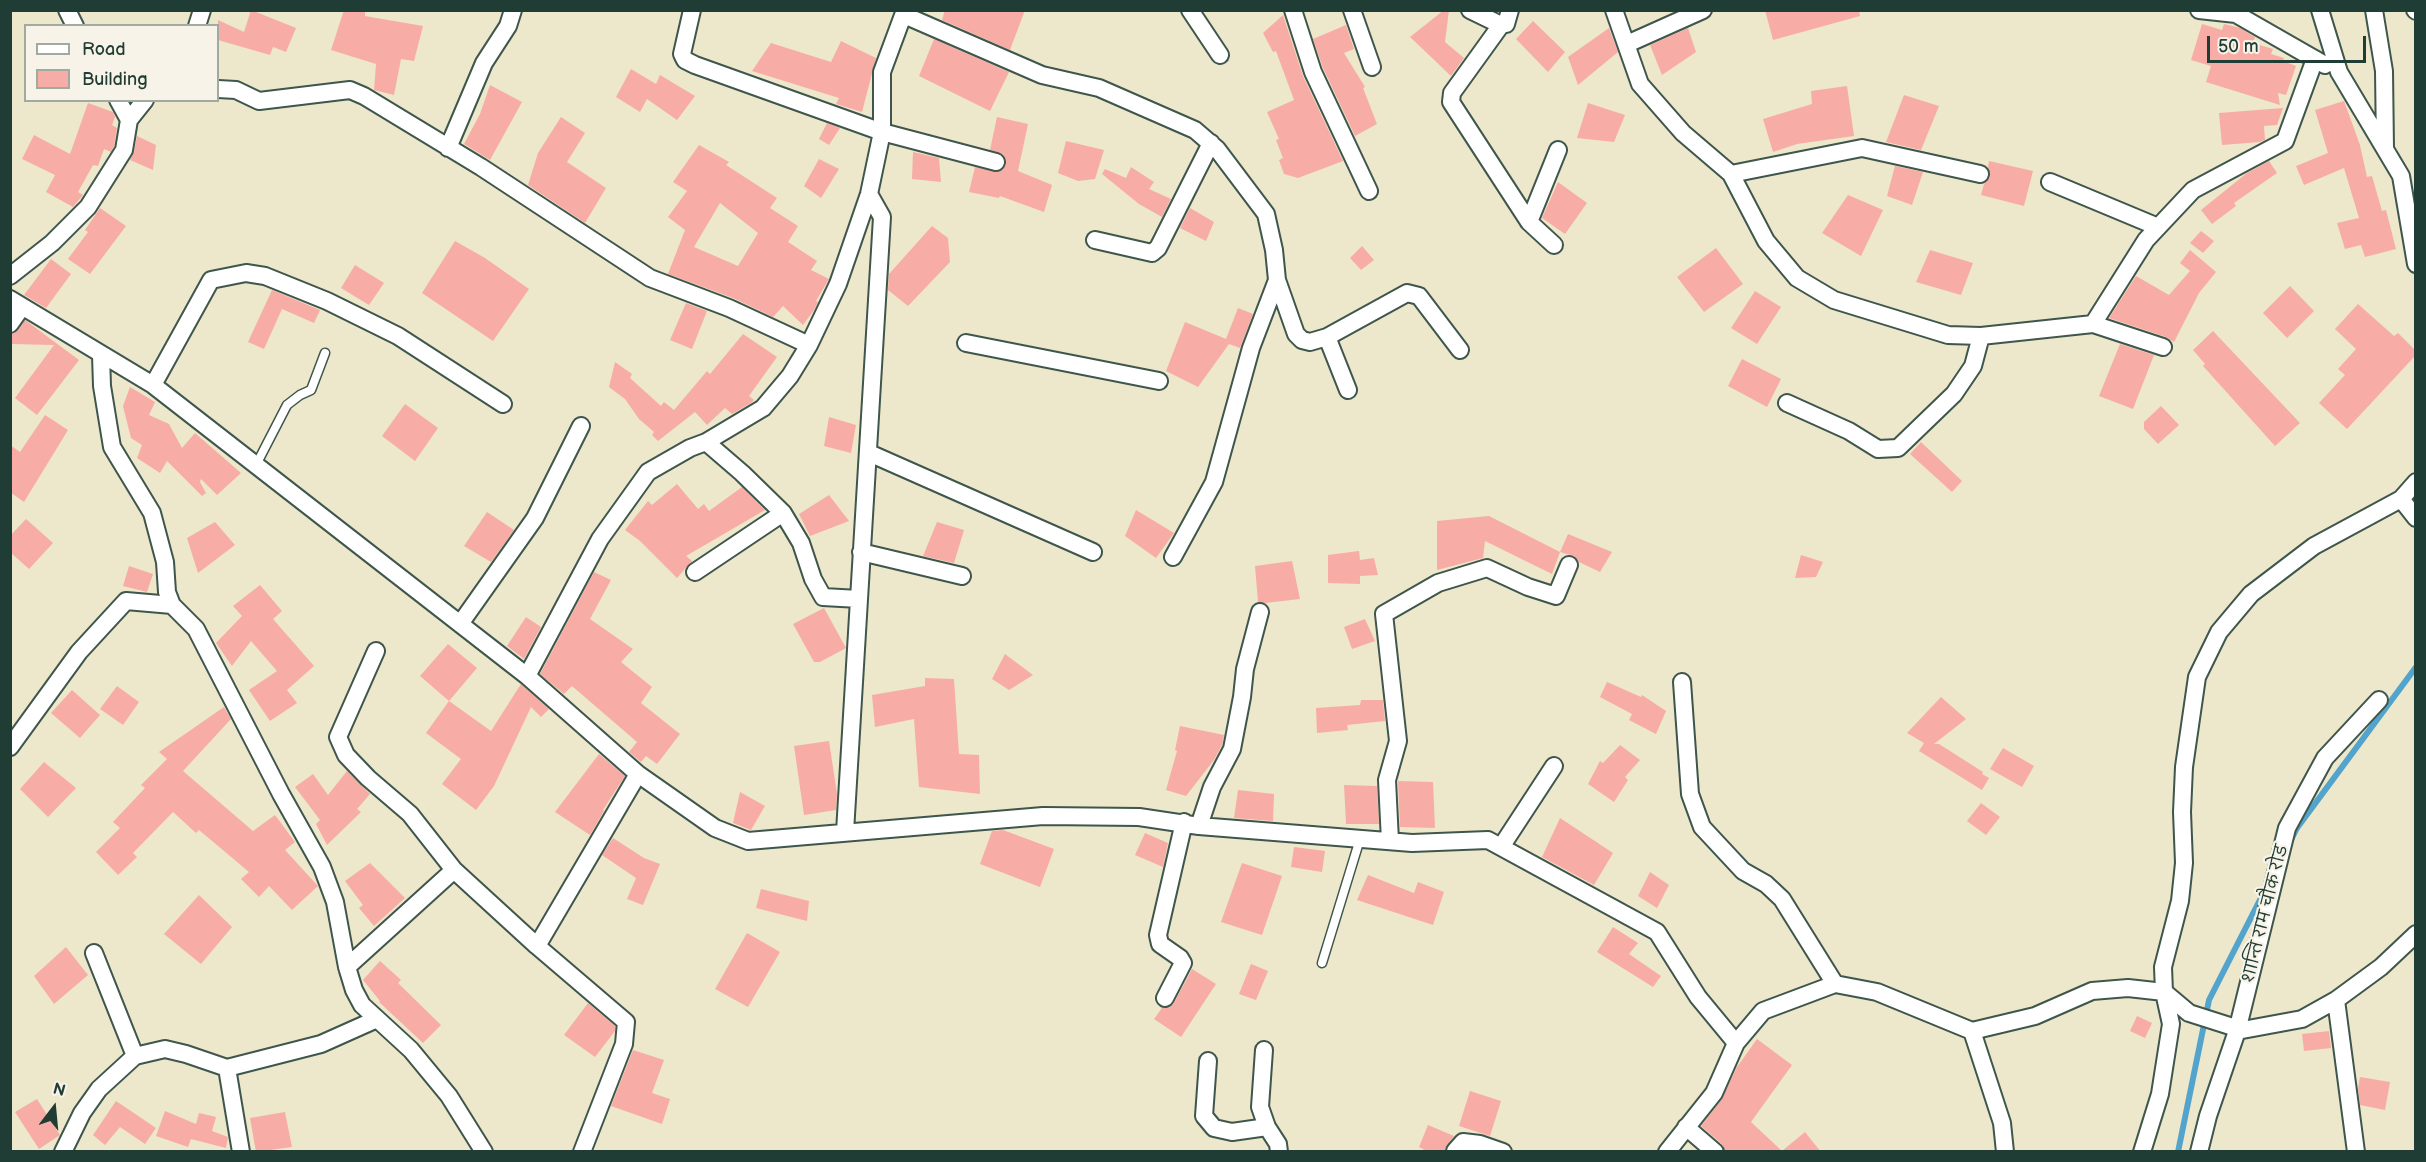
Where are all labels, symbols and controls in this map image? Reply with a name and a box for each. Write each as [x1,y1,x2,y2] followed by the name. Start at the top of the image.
[24,24,219,102] legend
[2210,24,2369,62] scale bar
[2218,36,2259,57] text: 50 m
[82,39,126,60] text: Road
[82,69,148,90] text: Building
[2240,843,2292,985] street label: शान्ति राम चौक रोड
[24,1078,84,1138] north arrow
[51,1079,68,1101] text: N

